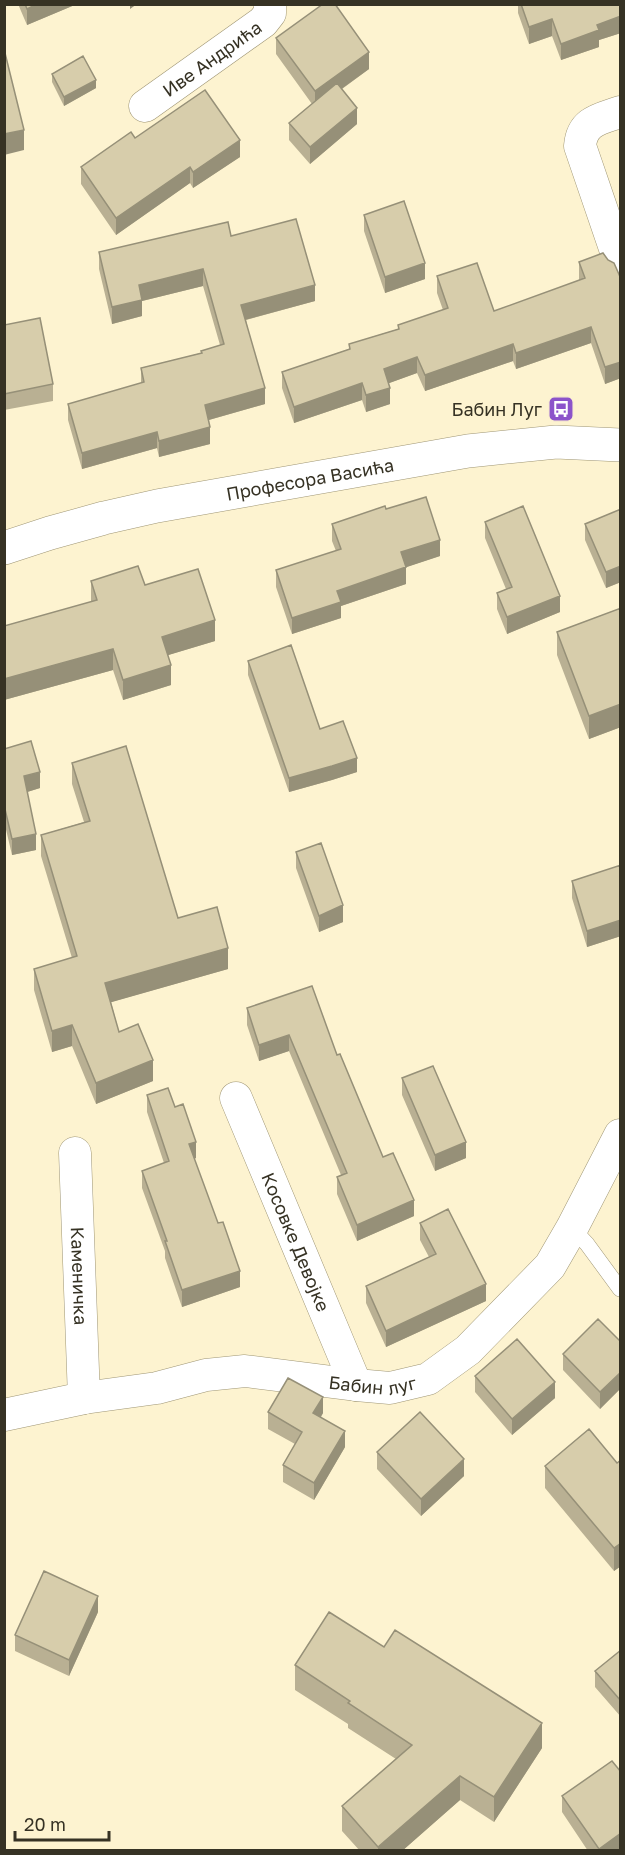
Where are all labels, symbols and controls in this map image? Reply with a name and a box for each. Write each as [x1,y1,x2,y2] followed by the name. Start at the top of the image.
[158,16,265,101] street label: Иве Андрића
[546,394,576,424] bus stop icon: Бабин Луг
[451,398,542,420] place label: Бабин Луг
[224,453,395,505] street label: Професора Васића
[257,1169,335,1315] street label: Косовке Девојке
[67,1226,92,1325] street label: Каменичка
[327,1371,419,1399] street label: Бабин луг
[15,1804,110,1842] scale bar
[24,1813,66,1835] text: 20 m

